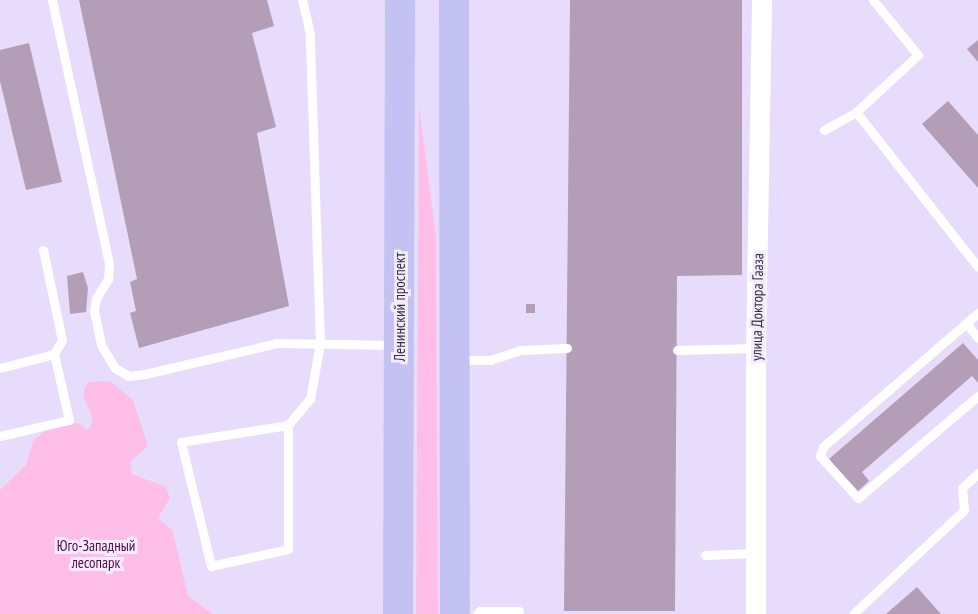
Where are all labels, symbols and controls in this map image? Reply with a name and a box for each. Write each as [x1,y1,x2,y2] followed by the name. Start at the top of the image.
[391,253,409,361] street label: Ленинский проспект
[747,253,767,361] street label: улица Доктора Гааза
[57,536,135,571] park label: Юго-Западный лесопарк

